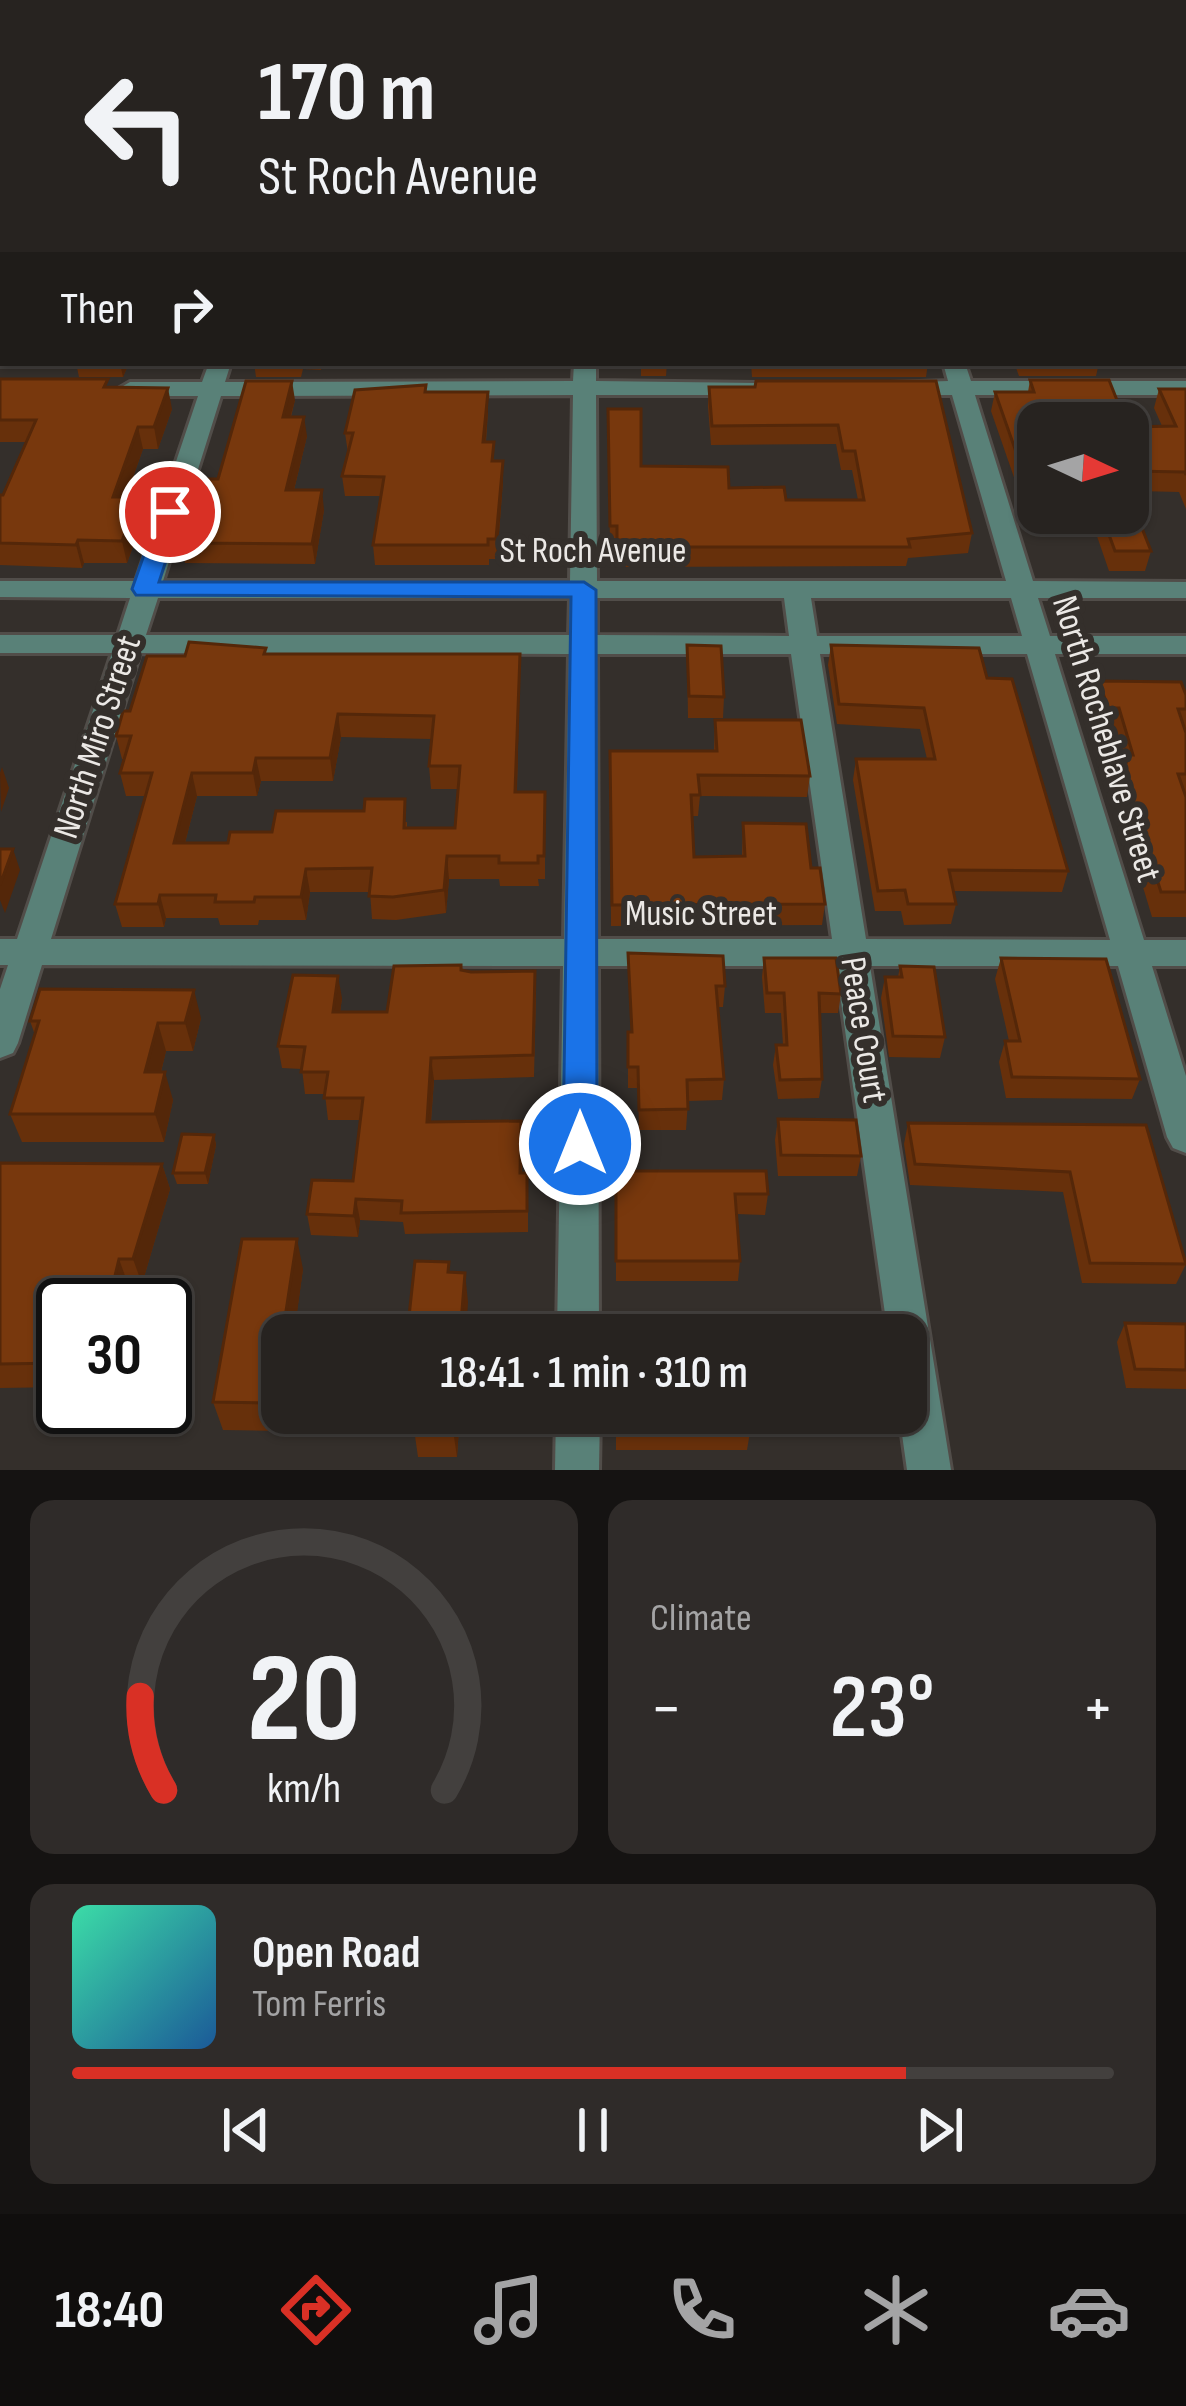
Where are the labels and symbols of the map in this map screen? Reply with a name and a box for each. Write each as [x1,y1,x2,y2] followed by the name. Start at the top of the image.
[1017,402,1149,534] north arrow
[119,461,221,563] pin
[500,530,686,573] street label: St Roch Avenue
[1042,591,1170,887] street label: North Rocheblave Street
[45,630,151,844] street label: North Miro Street
[625,893,777,936] street label: Music Street
[830,954,896,1106] street label: Peace Court
[517,1081,643,1207] position arrow
[36,1278,192,1434] speed limit sign: 30

